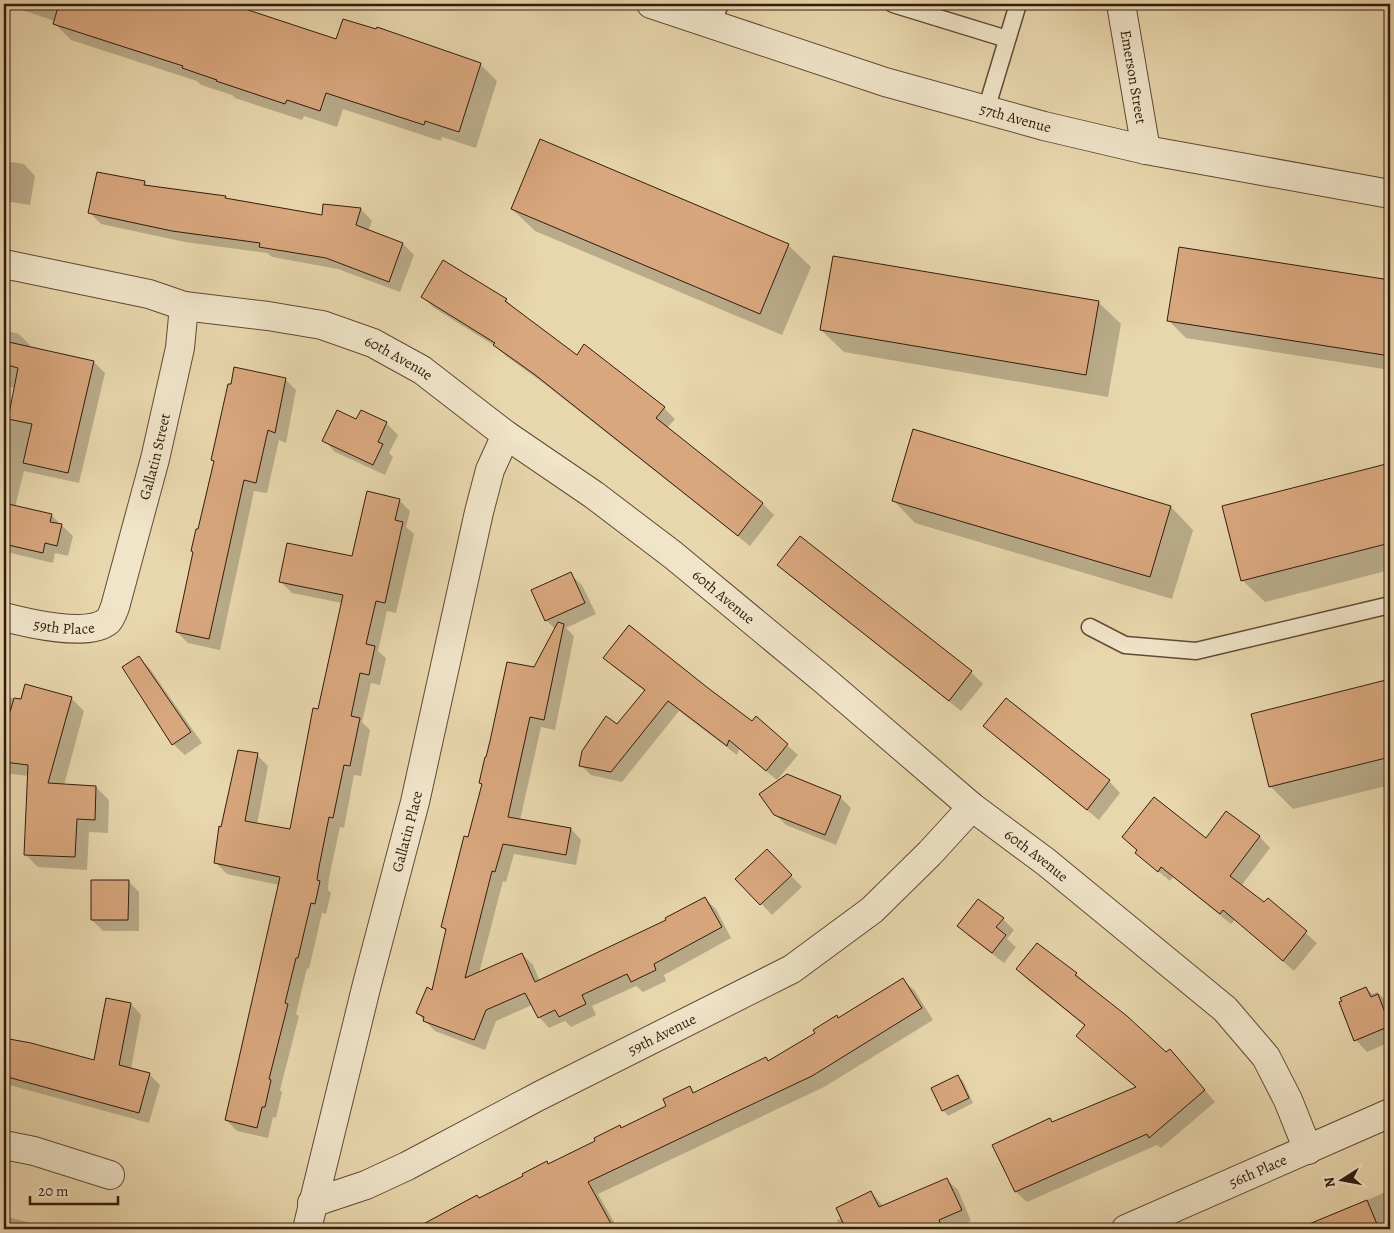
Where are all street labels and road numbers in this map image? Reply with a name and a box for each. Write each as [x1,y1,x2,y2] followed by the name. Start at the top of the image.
[1116,28,1151,126] street label: Emerson Street
[977,99,1053,137] street label: 57th Avenue
[362,331,437,385] street label: 60th Avenue
[134,411,175,502] street label: Gallatin Street
[688,565,759,629] street label: 60th Avenue
[32,614,96,639] street label: 59th Place
[387,789,427,874] street label: Gallatin Place
[1000,824,1073,887] street label: 60th Avenue
[624,1009,700,1060] street label: 59th Avenue
[1226,1150,1290,1193] street label: 56th Place

